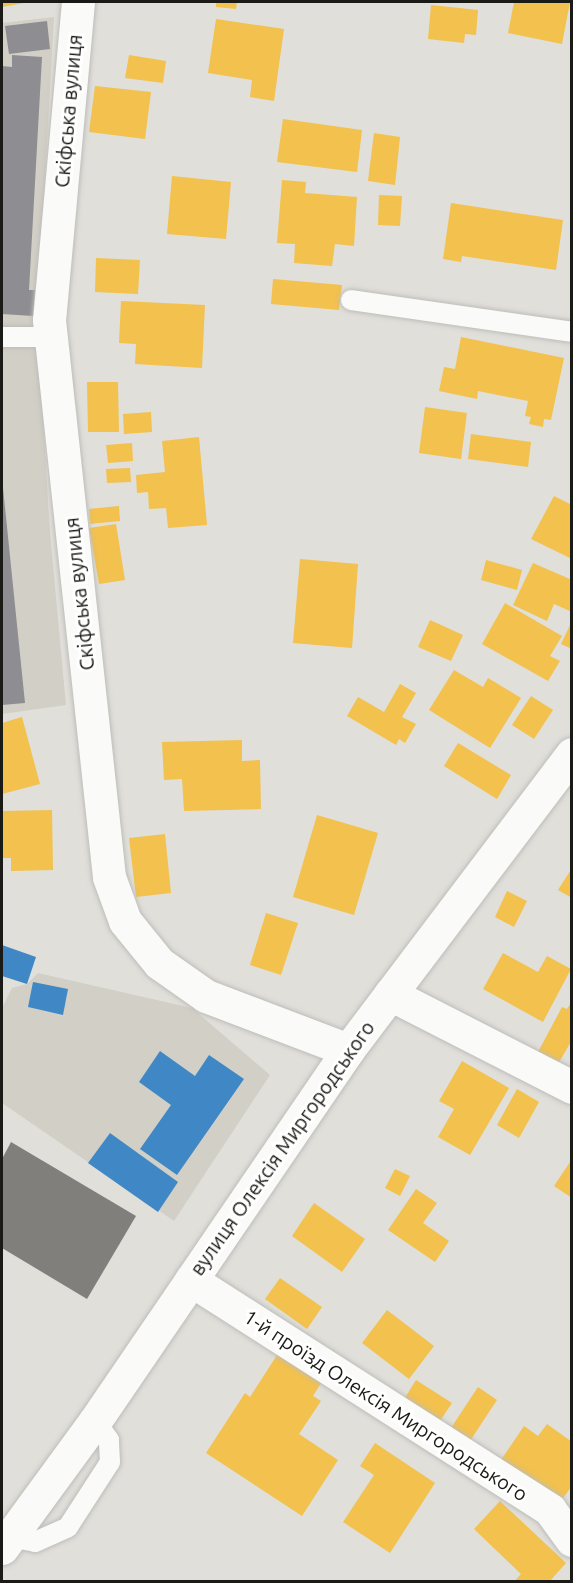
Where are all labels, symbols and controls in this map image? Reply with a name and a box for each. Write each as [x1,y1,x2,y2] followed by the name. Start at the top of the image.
[49,33,87,189] street label: Скіфська вулиця
[59,516,99,672] street label: Скіфська вулиця
[185,1016,379,1280] street label: вулиця Олексія Миргородського
[240,1304,532,1506] street label: 1-й проїзд Олексія Миргородського

